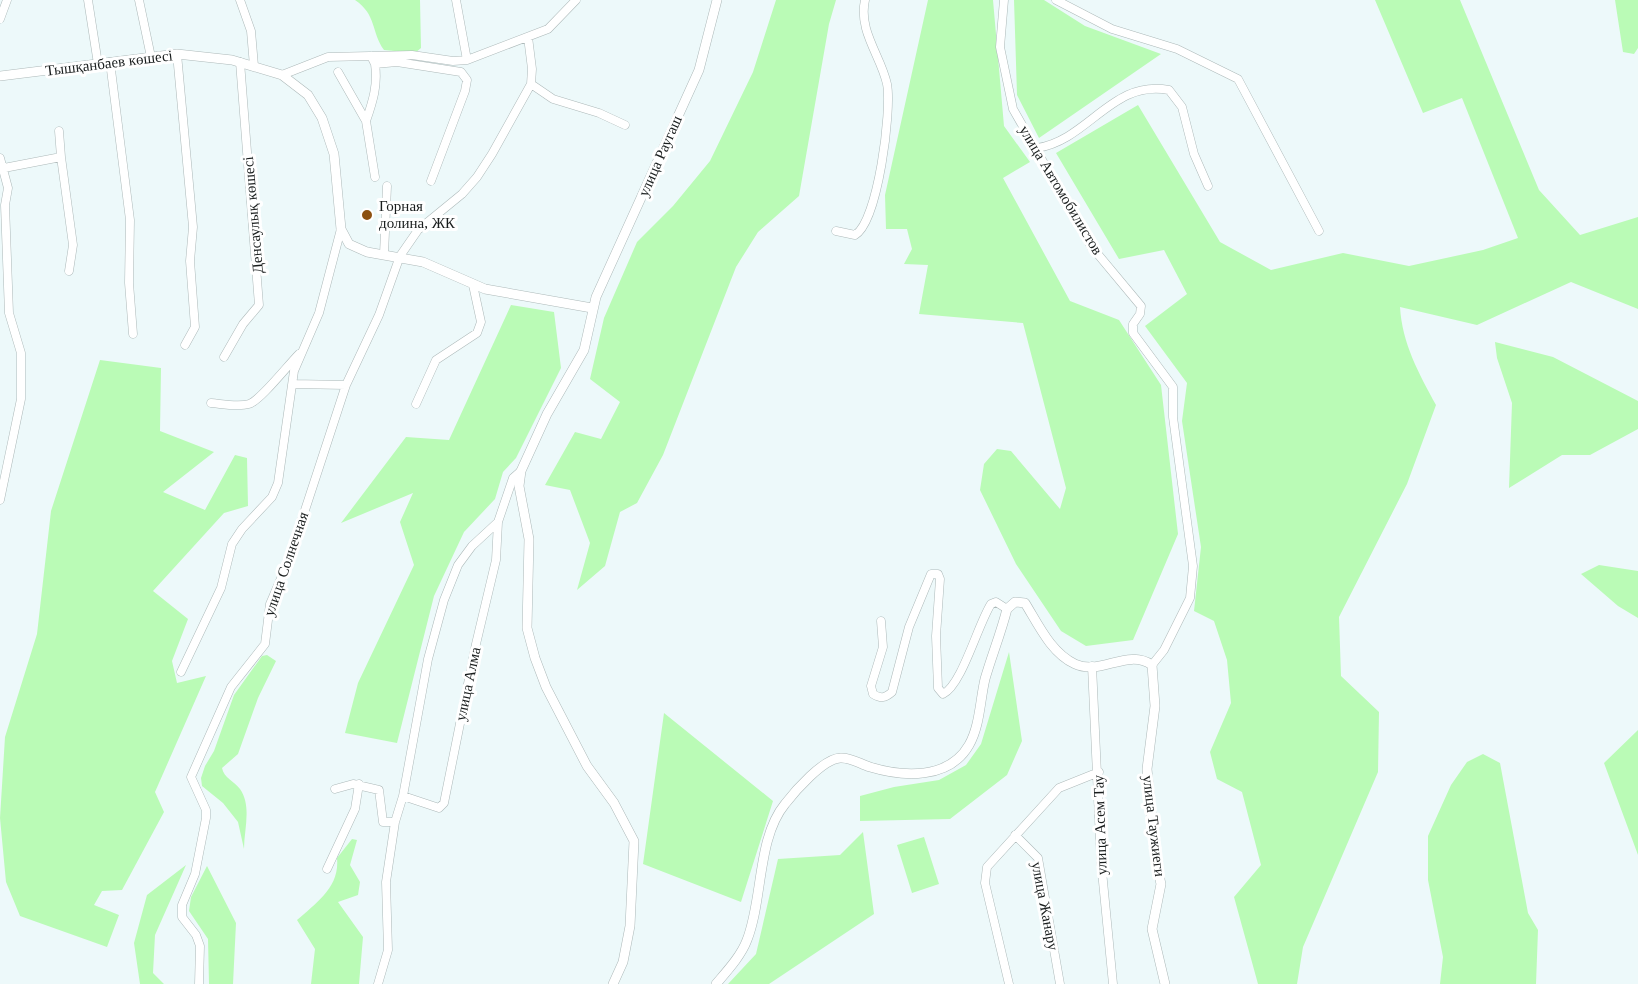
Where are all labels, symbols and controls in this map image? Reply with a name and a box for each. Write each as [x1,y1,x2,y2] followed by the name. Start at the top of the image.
[45,47,173,79] street label: Тышқанбаев көшесі
[635,113,685,199] street label: улица Раугаш
[1016,123,1106,257] street label: улица Автомобилистов
[240,156,266,274] street label: Денсаулық көшесі
[379,198,456,231] place label: Горная долина, ЖК
[360,208,374,222] marker: Горная долина, ЖК
[261,510,311,618] street label: улица Солнечная
[452,645,484,722] street label: улица Алма
[1090,774,1110,875] street label: улица Асем Тау
[1140,774,1168,878] street label: улица Таужиеги
[1029,860,1062,952] street label: улица Жанару

